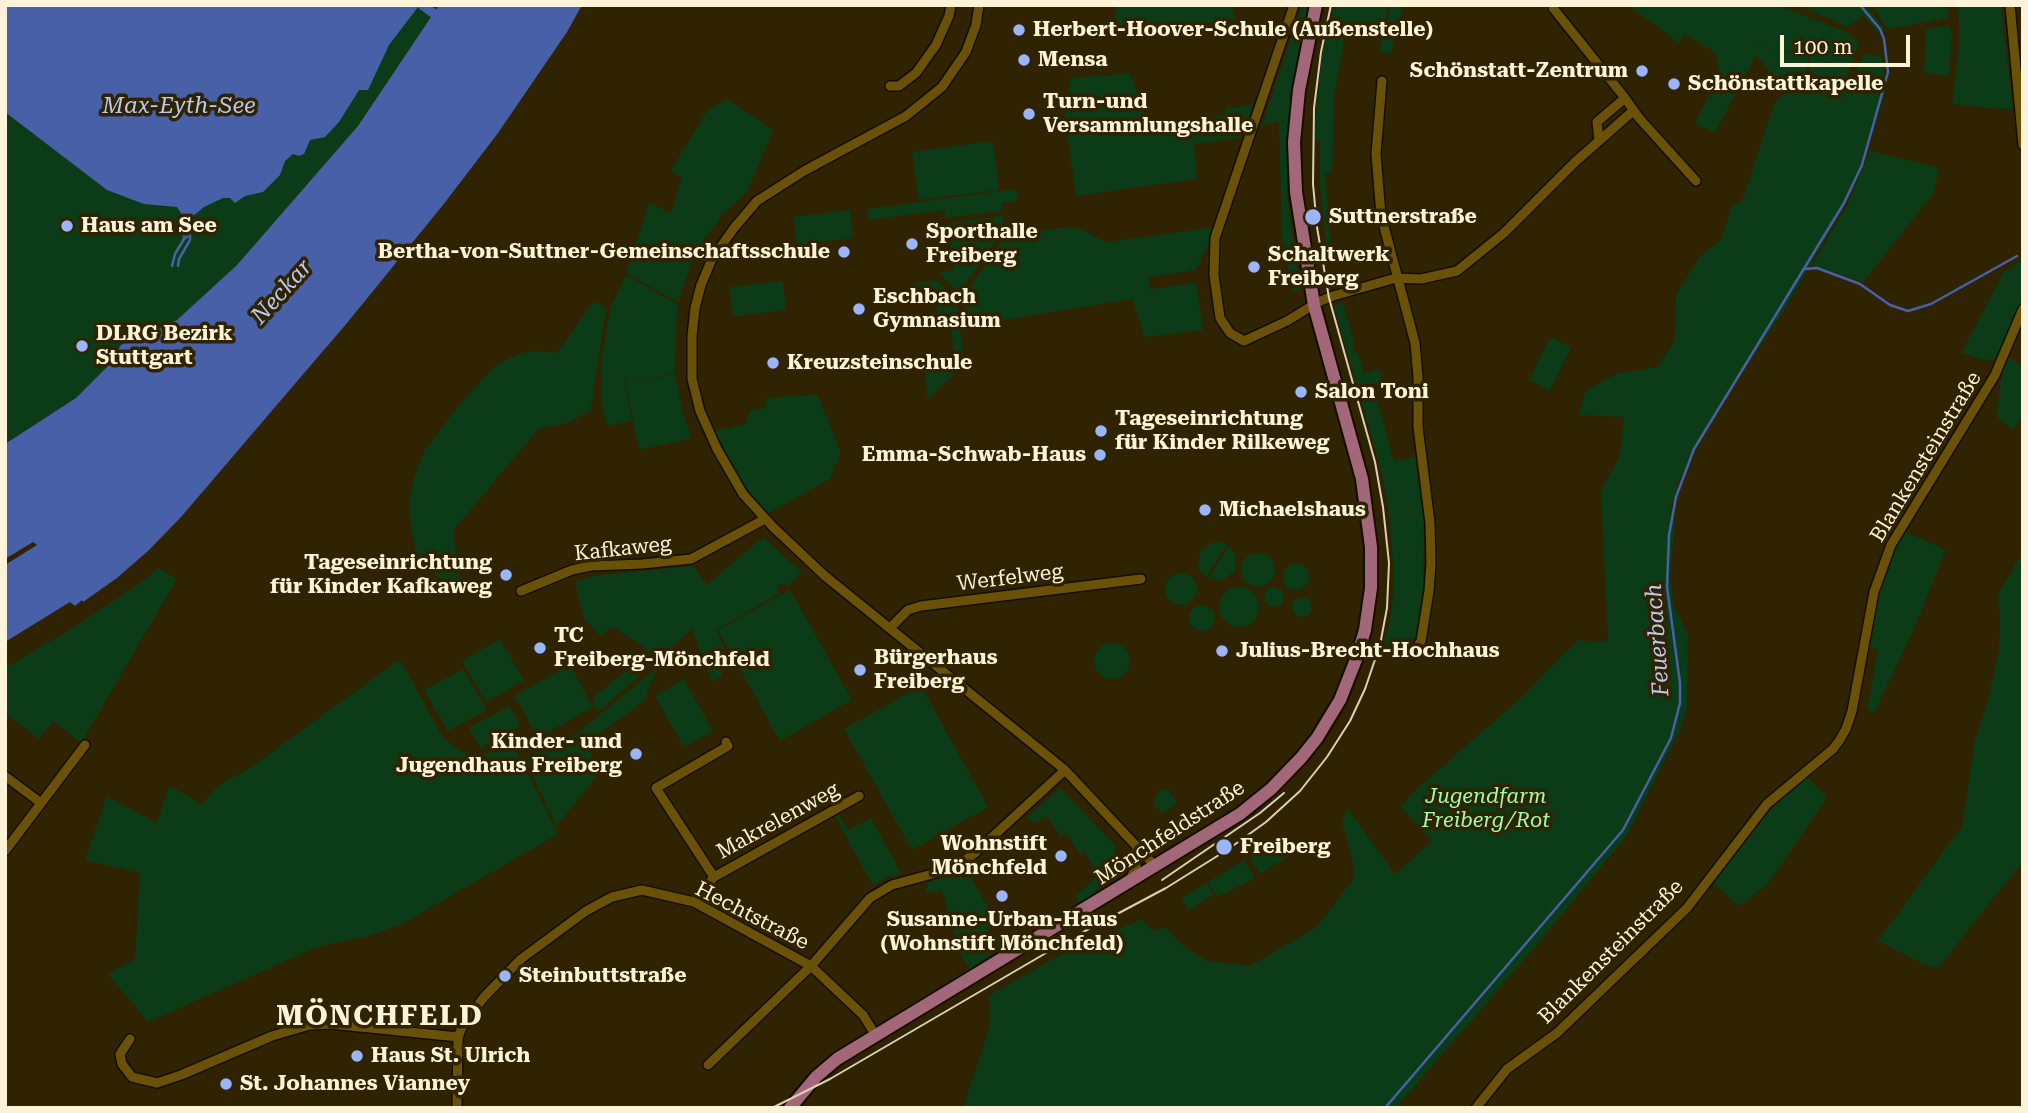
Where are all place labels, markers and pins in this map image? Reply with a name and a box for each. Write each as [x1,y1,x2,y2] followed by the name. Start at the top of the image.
[1033,17,1433,43] place label: Herbert-Hoover-Schule (Außenstelle)
[1011,22,1027,38] marker: Herbert-Hoover-Schule (Außenstelle)
[1038,47,1108,73] place label: Mensa
[1016,52,1032,68] marker: Mensa
[1410,58,1628,84] place label: Schönstatt-Zentrum
[1634,63,1650,79] marker: Schönstatt-Zentrum
[1688,71,1883,97] place label: Schönstattkapelle
[1666,76,1682,92] marker: Schönstattkapelle
[1043,89,1253,139] place label: Turn-und Versammlungshalle
[1021,106,1037,122] marker: Turn-und Versammlungshalle
[1329,204,1477,230] place label: Suttnerstraße
[1303,207,1323,227] marker: Suttnerstraße
[81,213,217,239] place label: Haus am See
[59,218,75,234] marker: Haus am See
[926,219,1038,269] place label: Sporthalle Freiberg
[904,236,920,252] marker: Sporthalle Freiberg
[378,239,830,265] place label: Bertha-von-Suttner-Gemeinschaftsschule
[1268,242,1390,292] place label: Schaltwerk Freiberg
[836,244,852,260] marker: Bertha-von-Suttner-Gemeinschaftsschule
[1246,259,1262,275] marker: Schaltwerk Freiberg
[873,284,1001,334] place label: Eschbach Gymnasium
[851,301,867,317] marker: Eschbach Gymnasium
[96,321,232,371] place label: DLRG Bezirk Stuttgart
[74,338,90,354] marker: DLRG Bezirk Stuttgart
[787,350,972,376] place label: Kreuzsteinschule
[765,355,781,371] marker: Kreuzsteinschule
[1315,379,1429,405] place label: Salon Toni
[1293,384,1309,400] marker: Salon Toni
[1115,406,1329,456] place label: Tageseinrichtung für Kinder Rilkeweg
[1093,423,1109,439] marker: Tageseinrichtung für Kinder Rilkeweg
[862,442,1086,468] place label: Emma-Schwab-Haus
[1092,447,1108,463] marker: Emma-Schwab-Haus
[1219,497,1366,523] place label: Michaelshaus
[1197,502,1213,518] marker: Michaelshaus
[270,550,492,600] place label: Tageseinrichtung für Kinder Kafkaweg
[498,567,514,583] marker: Tageseinrichtung für Kinder Kafkaweg
[554,623,770,673] place label: TC Freiberg-Mönchfeld
[1236,638,1499,664] place label: Julius-Brecht-Hochhaus
[532,640,548,656] marker: TC Freiberg-Mönchfeld
[1214,643,1230,659] marker: Julius-Brecht-Hochhaus
[874,645,998,695] place label: Bürgerhaus Freiberg
[852,662,868,678] marker: Bürgerhaus Freiberg
[396,729,622,779] place label: Kinder- und Jugendhaus Freiberg
[628,746,644,762] marker: Kinder- und Jugendhaus Freiberg
[931,831,1047,881] place label: Wohnstift Mönchfeld
[1240,834,1330,860] place label: Freiberg
[1214,837,1234,857] marker: Freiberg
[1053,848,1069,864] marker: Wohnstift Mönchfeld
[994,888,1010,904] marker: Susanne-Urban-Haus (Wohnstift Mönchfeld)
[881,907,1123,957] place label: Susanne-Urban-Haus (Wohnstift Mönchfeld)
[519,963,686,989] place label: Steinbuttstraße
[497,968,513,984] marker: Steinbuttstraße
[371,1043,530,1069] place label: Haus St. Ulrich
[349,1048,365,1064] marker: Haus St. Ulrich
[240,1071,470,1097] place label: St. Johannes Vianney
[218,1076,234,1092] marker: St. Johannes Vianney

